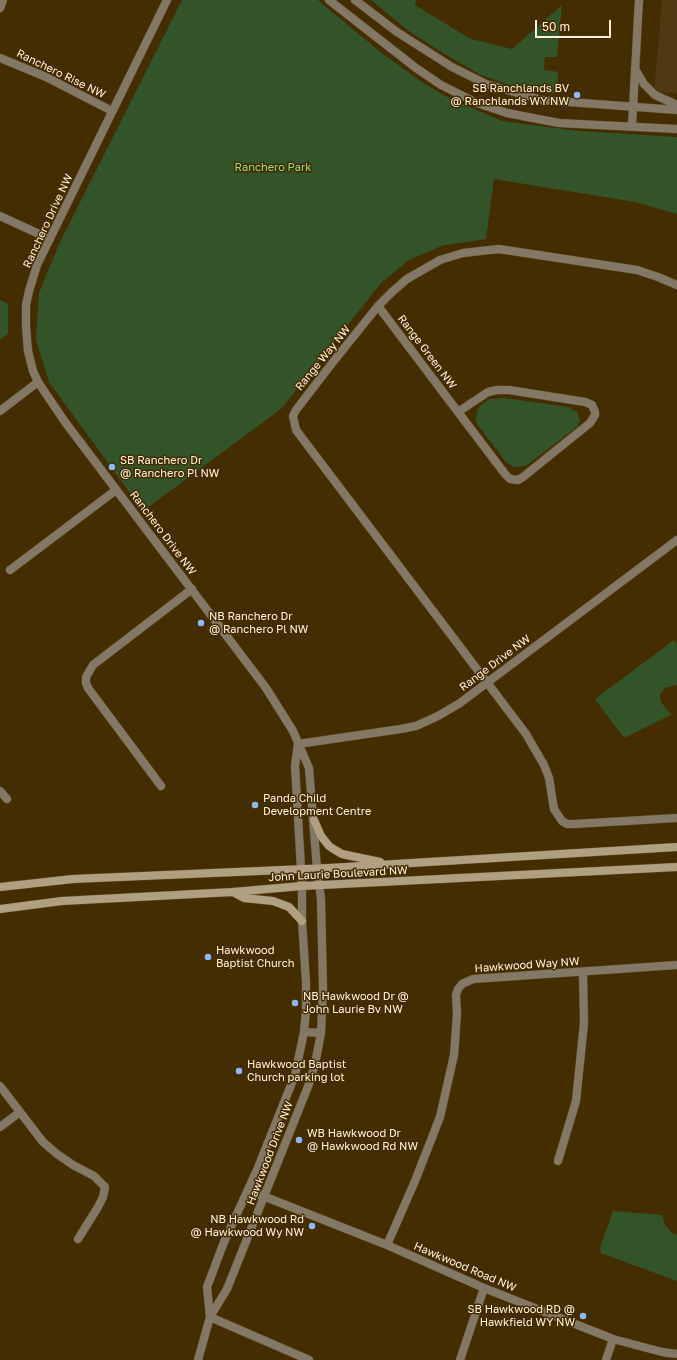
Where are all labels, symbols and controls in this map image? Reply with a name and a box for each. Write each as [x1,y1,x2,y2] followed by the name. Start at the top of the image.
[537,12,613,38] scale bar
[542,19,570,34] text: 50 m
[14,47,108,101] street label: Ranchero Rise NW
[451,82,569,108] place label: SB Ranchlands BV @ Ranchlands WY NW
[572,90,582,100] marker: SB Ranchlands BV @ Ranchlands WY NW
[235,161,311,175] park label: Ranchero Park
[20,172,76,270] street label: Ranchero Drive NW
[395,312,459,392] street label: Range Green NW
[293,323,353,393] street label: Range Way NW
[120,454,219,480] place label: SB Ranchero Dr @ Ranchero Pl NW
[107,462,117,472] marker: SB Ranchero Dr @ Ranchero Pl NW
[127,488,199,578] street label: Ranchero Drive NW
[209,610,308,636] place label: NB Ranchero Dr @ Ranchero Pl NW
[196,618,206,628] marker: NB Ranchero Dr @ Ranchero Pl NW
[457,632,533,694] street label: Range Drive NW
[263,792,371,818] place label: Panda Child Development Centre
[250,800,260,810] marker: Panda Child Development Centre
[268,864,408,884] street label: John Laurie Boulevard NW
[216,944,295,970] place label: Hawkwood Baptist Church
[203,952,213,962] marker: Hawkwood Baptist Church
[474,955,580,975] street label: Hawkwood Way NW
[303,990,409,1016] place label: NB Hawkwood Dr @ John Laurie Bv NW
[290,998,300,1008] marker: NB Hawkwood Dr @ John Laurie Bv NW
[247,1058,346,1084] place label: Hawkwood Baptist Church parking lot
[234,1066,244,1076] marker: Hawkwood Baptist Church parking lot
[244,1099,296,1207] street label: Hawkwood Drive NW
[307,1127,418,1153] place label: WB Hawkwood Dr @ Hawkwood Rd NW
[294,1135,304,1145] marker: WB Hawkwood Dr @ Hawkwood Rd NW
[190,1213,304,1239] place label: NB Hawkwood Rd @ Hawkwood Wy NW
[307,1221,317,1231] marker: NB Hawkwood Rd @ Hawkwood Wy NW
[412,1239,518,1295] street label: Hawkwood Road NW
[467,1303,575,1329] place label: SB Hawkwood RD @ Hawkfield WY NW
[578,1311,588,1321] marker: SB Hawkwood RD @ Hawkfield WY NW

